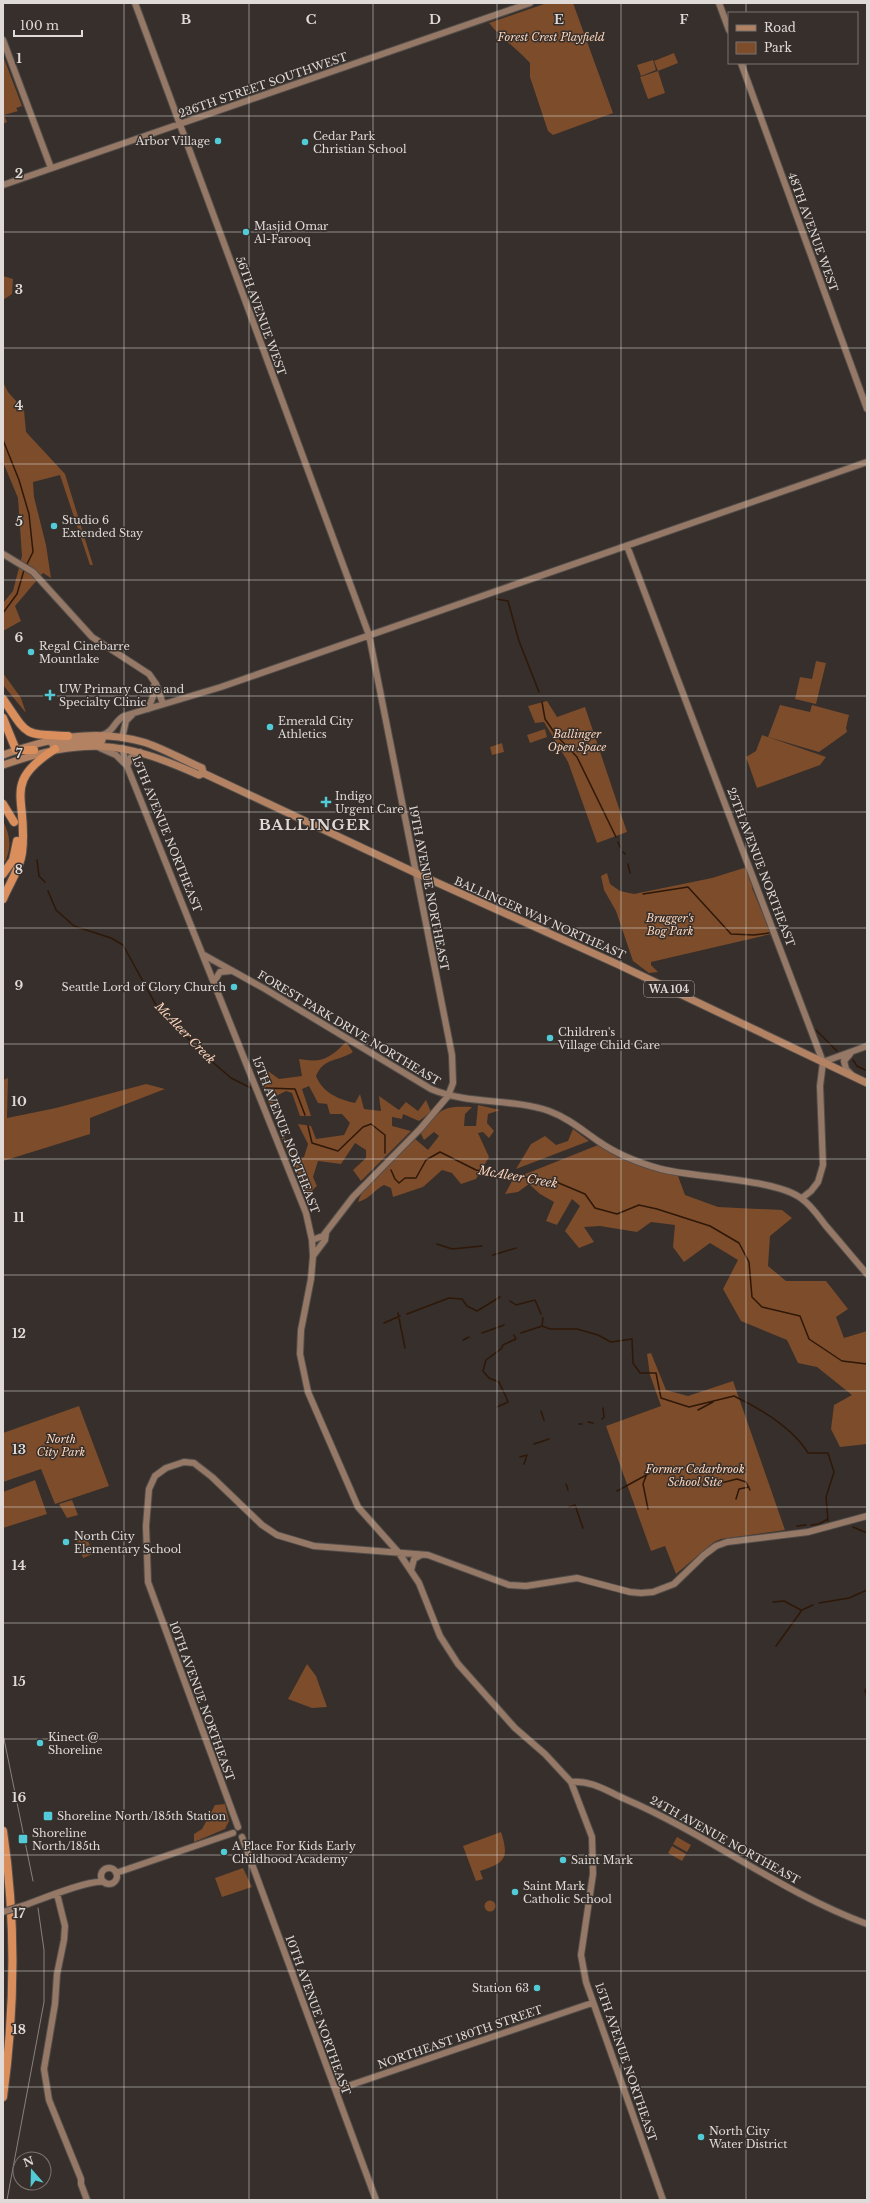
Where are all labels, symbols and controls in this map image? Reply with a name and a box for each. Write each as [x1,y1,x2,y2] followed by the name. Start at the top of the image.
[181,11,191,28] text: B
[306,11,317,28] text: C
[429,11,441,28] text: D
[554,11,564,28] text: E
[680,11,689,28] text: F
[14,12,82,38] scale bar
[728,12,858,64] legend
[20,18,59,33] text: 100 m
[764,20,796,35] text: Road
[496,30,605,44] park label: Forest Crest Playfield
[764,40,792,55] text: Park
[177,49,349,121] street label: 236TH STREET SOUTHWEST
[16,50,22,67] text: 1
[313,129,407,156] place label: Cedar Park Christian School
[135,134,210,148] place label: Arbor Village
[213,136,223,146] marker: Arbor Village
[300,137,310,147] marker: Cedar Park Christian School
[15,165,23,182] text: 2
[785,170,841,294] street label: 48TH AVENUE WEST
[253,219,329,246] place label: Masjid Omar Al-Farooq
[241,227,251,237] marker: Masjid Omar Al-Farooq
[233,254,289,378] street label: 56TH AVENUE WEST
[15,281,23,298] text: 3
[15,397,24,414] text: 4
[15,513,23,530] text: 5
[62,513,143,540] place label: Studio 6 Extended Stay
[49,521,59,531] marker: Studio 6 Extended Stay
[15,629,24,646] text: 6
[39,639,130,666] place label: Regal Cinebarre Mountlake
[26,647,36,657] marker: Regal Cinebarre Mountlake
[59,682,185,709] place label: UW Primary Care and Specialty Clinic
[44,689,56,701] marker: UW Primary Care and Specialty Clinic
[277,714,353,741] place label: Emerald City Athletics
[265,722,275,732] marker: Emerald City Athletics
[548,727,606,754] park label: Ballinger Open Space
[16,745,23,762] text: 7
[129,754,205,914] street label: 15TH AVENUE NORTHEAST
[724,785,798,949] street label: 25TH AVENUE NORTHEAST
[335,789,403,816] place label: Indigo Urgent Care
[320,796,332,808] marker: Indigo Urgent Care
[406,804,452,972] street label: 19TH AVENUE NORTHEAST
[259,815,371,834] district label: BALLINGER
[15,861,23,878] text: 8
[452,874,628,962] street label: BALLINGER WAY NORTHEAST
[645,911,694,938] park label: Brugger's Bog Park
[255,968,443,1088] street label: FOREST PARK DRIVE NORTHEAST
[15,977,24,994] text: 9
[62,980,226,994] place label: Seattle Lord of Glory Church
[644,981,694,997] road number: WA 104
[229,982,239,992] marker: Seattle Lord of Glory Church
[151,998,219,1067] water label: McAleer Creek
[557,1025,660,1052] place label: Children's Village Child Care
[545,1033,555,1043] marker: Children's Village Child Care
[249,1054,323,1216] street label: 15TH AVENUE NORTHEAST
[11,1093,27,1110] text: 10
[476,1162,559,1191] water label: McAleer Creek
[13,1209,25,1226] text: 11
[12,1325,26,1342] text: 12
[37,1432,86,1459] park label: North City Park
[12,1441,26,1458] text: 13
[644,1462,745,1489] park label: Former Cedarbrook School Site
[74,1529,182,1556] place label: North City Elementary School
[61,1537,71,1547] marker: North City Elementary School
[12,1557,27,1574] text: 14
[167,1619,238,1783] street label: 10TH AVENUE NORTHEAST
[12,1673,26,1690] text: 15
[48,1730,103,1757] place label: Kinect @ Shoreline
[35,1738,45,1748] marker: Kinect @ Shoreline
[12,1789,26,1806] text: 16
[648,1793,803,1887] street label: 24TH AVENUE NORTHEAST
[57,1809,227,1823] place label: Shoreline North/185th Station
[42,1810,54,1822] marker: Shoreline North/185th Station
[32,1826,101,1853] place label: Shoreline North/185th
[17,1833,29,1845] marker: Shoreline North/185th
[231,1839,356,1866] place label: A Place For Kids Early Childhood Academy
[219,1847,229,1857] marker: A Place For Kids Early Childhood Academy
[571,1853,633,1867] place label: Saint Mark
[558,1855,568,1865] marker: Saint Mark
[523,1879,612,1906] place label: Saint Mark Catholic School
[510,1887,520,1897] marker: Saint Mark Catholic School
[13,1905,25,1922] text: 17
[283,1933,354,2097] street label: 10TH AVENUE NORTHEAST
[472,1981,529,1995] place label: Station 63
[592,1981,660,2144] street label: 15TH AVENUE NORTHEAST
[532,1983,542,1993] marker: Station 63
[376,2002,544,2072] street label: NORTHEAST 180TH STREET
[12,2021,26,2038] text: 18
[708,2124,788,2151] place label: North City Water District
[696,2132,706,2142] marker: North City Water District
[12,2151,52,2191] north arrow
[21,2153,36,2170] text: N

